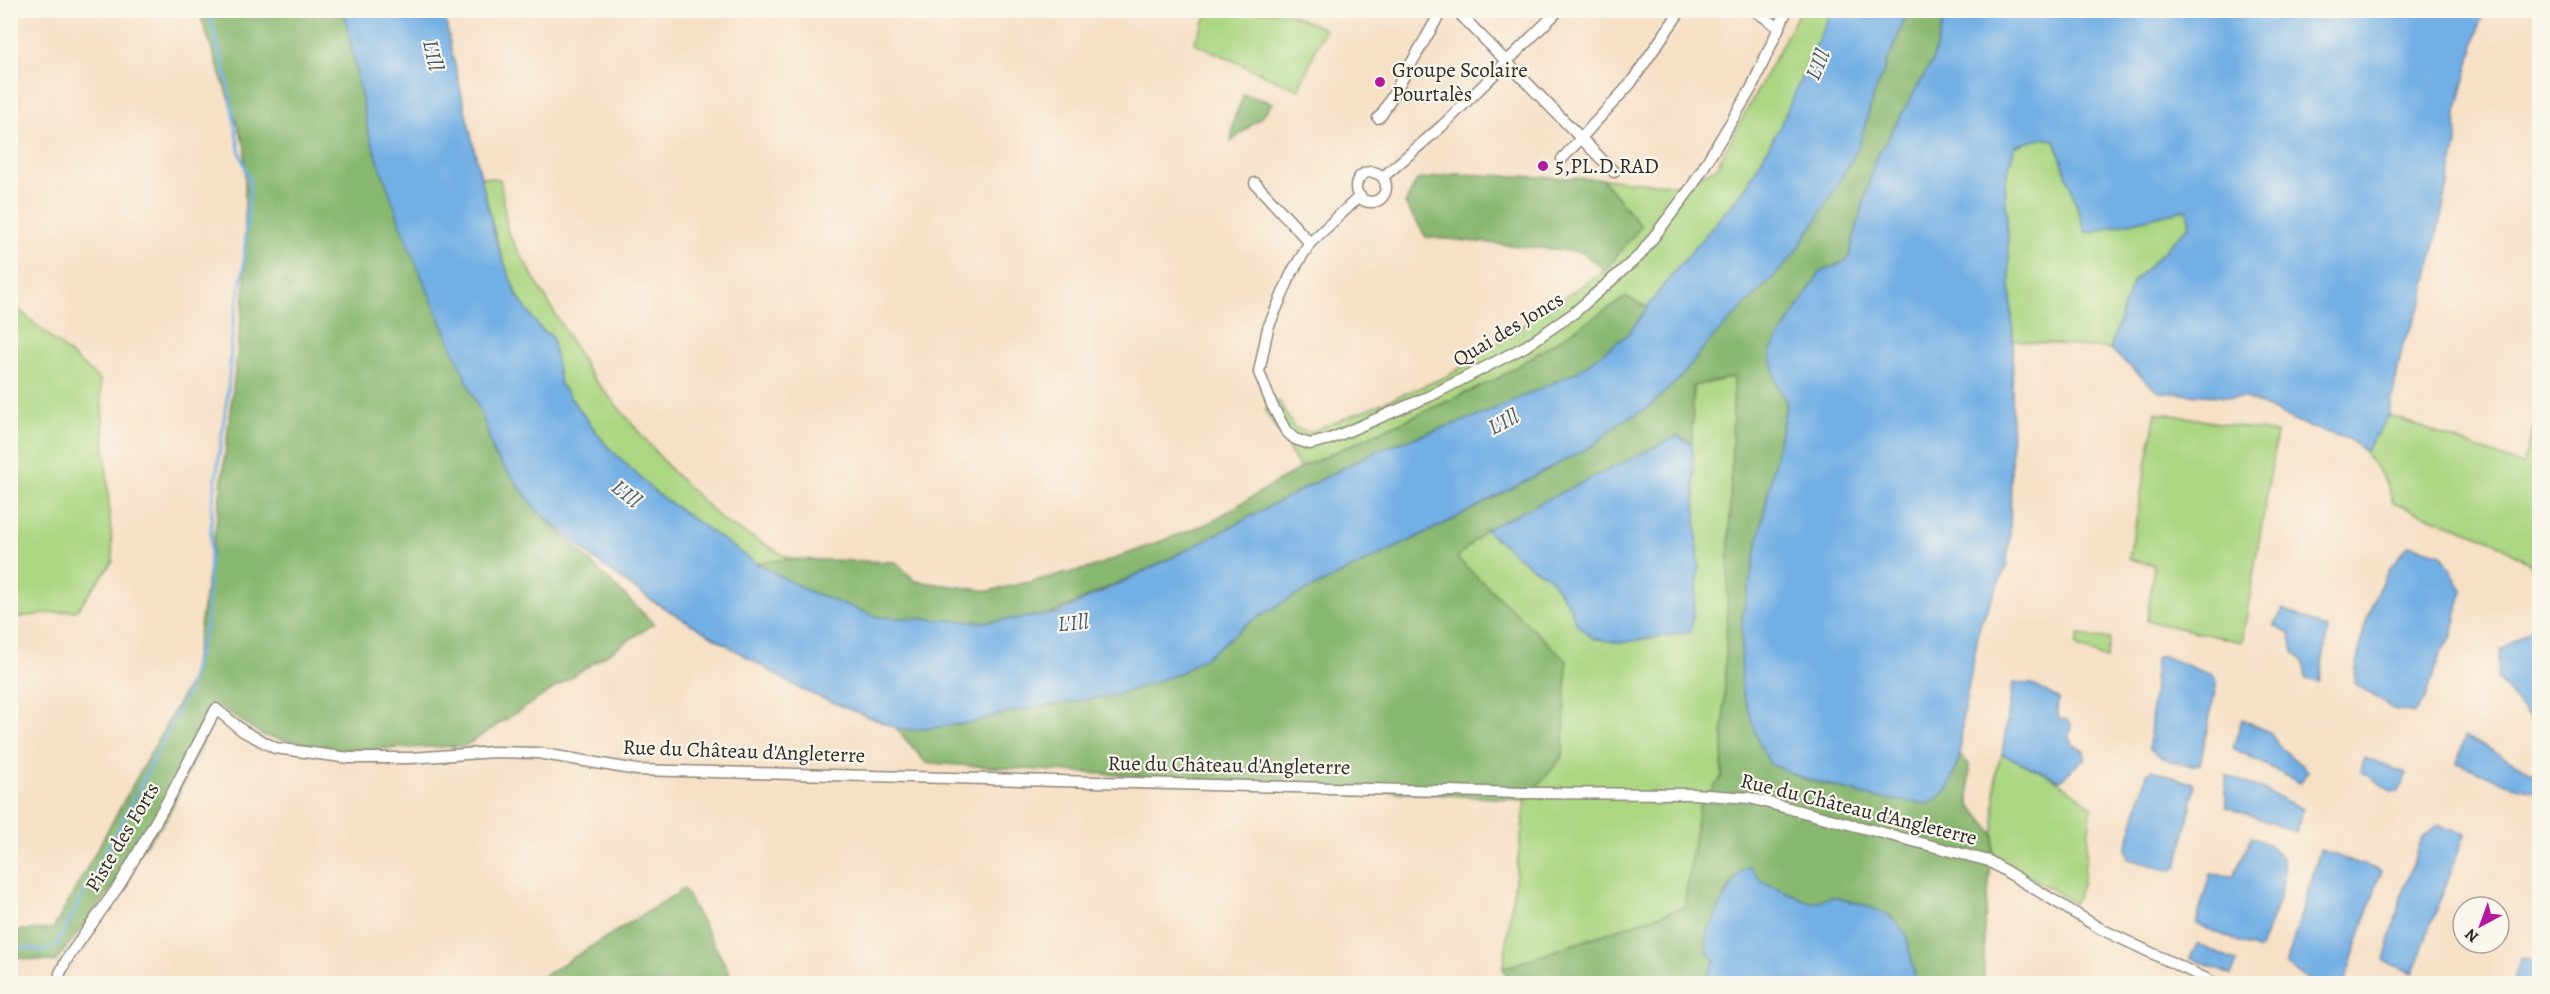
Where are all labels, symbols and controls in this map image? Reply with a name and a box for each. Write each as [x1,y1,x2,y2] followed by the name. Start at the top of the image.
[415,37,451,74] water label: L'Ill
[1798,44,1838,85] water label: L'Ill
[1392,56,1528,108] place label: Groupe Scolaire Pourtalès
[1373,75,1387,89] marker: Groupe Scolaire Pourtalès
[1555,152,1659,180] place label: 5,PL.D.RAD
[1536,159,1550,173] marker: 5,PL.D.RAD
[1447,285,1569,373] street label: Quai des Joncs
[1483,401,1525,442] water label: L'Ill
[605,472,648,516] water label: L'Ill
[1056,607,1090,639] water label: L'Ill
[622,733,866,769] street label: Rue du Château d'Angleterre
[1107,749,1351,781] street label: Rue du Château d'Angleterre
[1738,766,1980,852] street label: Rue du Château d'Angleterre
[78,777,166,897] street label: Piste des Forts
[2451,895,2511,955] north arrow
[2460,923,2483,948] text: N

